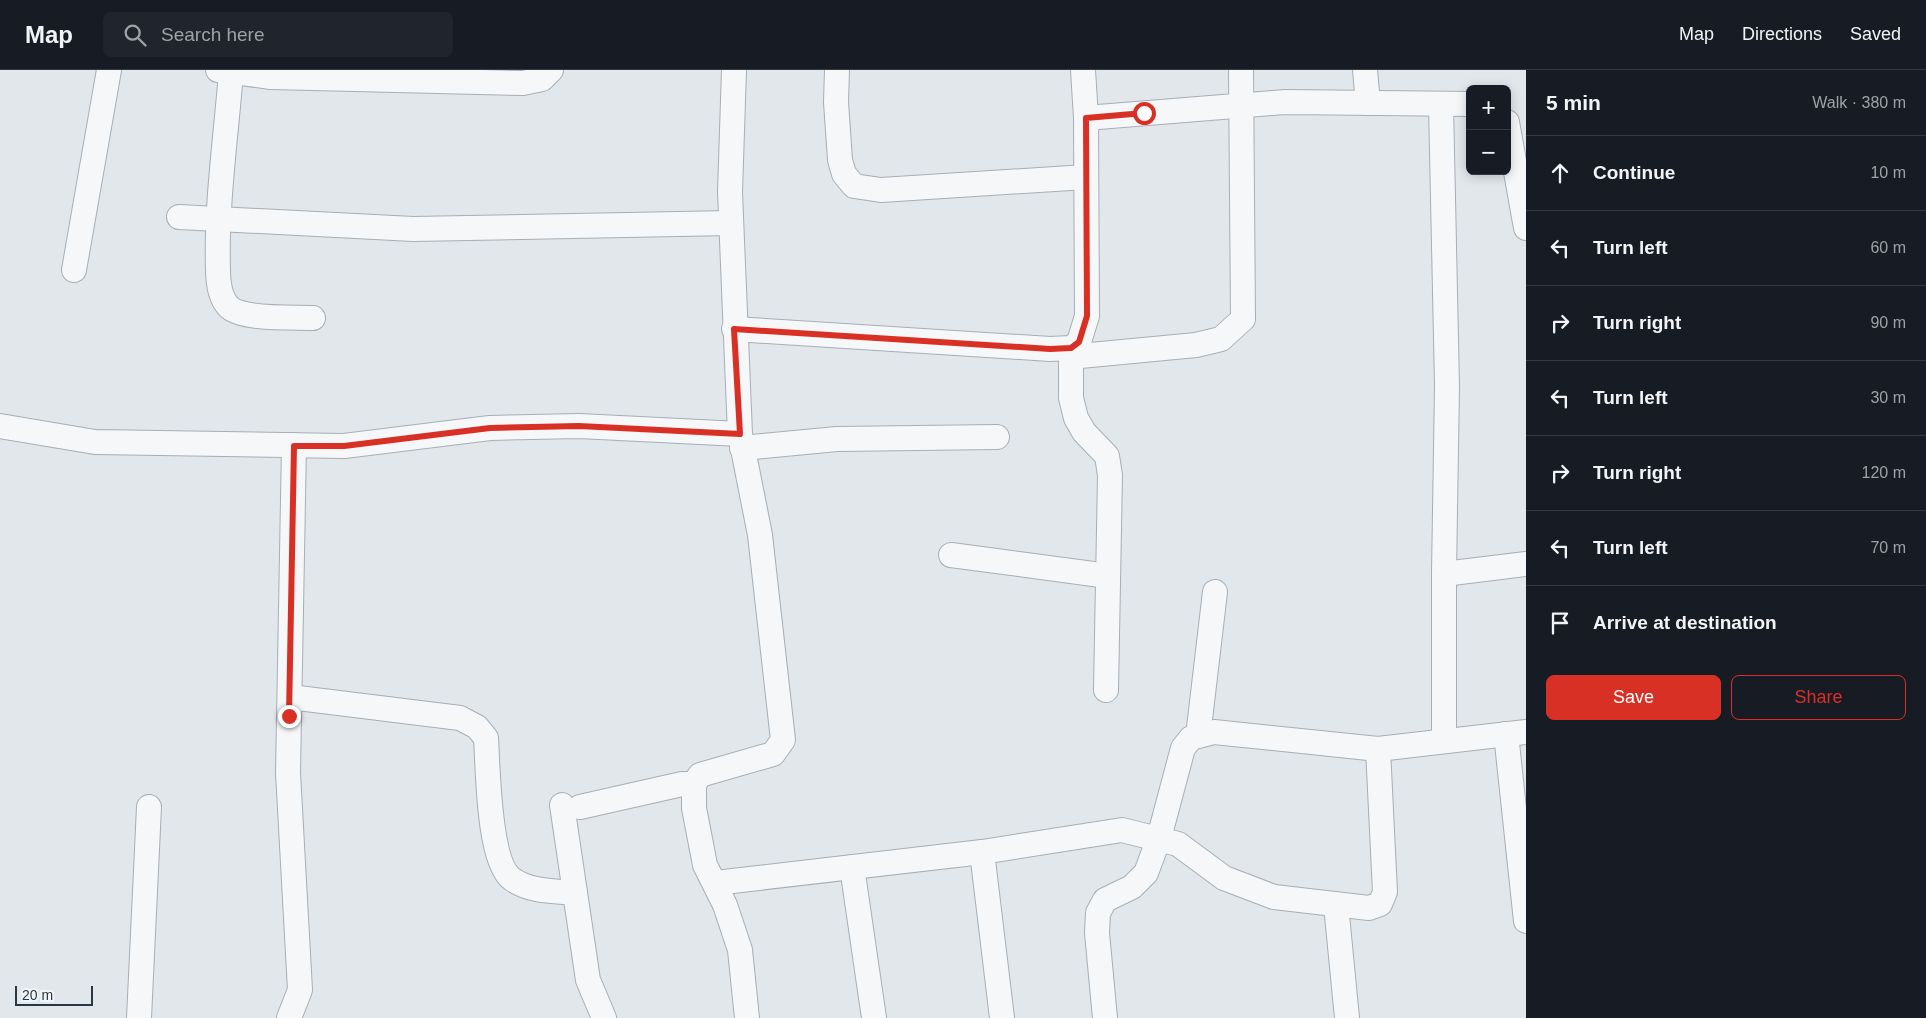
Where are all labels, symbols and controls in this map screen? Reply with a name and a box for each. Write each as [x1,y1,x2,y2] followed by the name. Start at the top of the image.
[103,12,453,57] search box
[25,21,73,48] text: Map
[121,21,149,49] icon: search
[161,24,265,45] text: Search here
[1679,24,1714,44] text: Map
[1742,24,1822,44] text: Directions
[1850,24,1901,44] text: Saved
[1466,85,1511,175] map controls
[1466,85,1511,130] button: +
[1546,91,1601,114] text: 5 min
[1812,94,1906,111] text: Walk · 380 m
[1133,102,1156,125] route start
[1466,130,1511,175] button: −
[1546,159,1574,187] icon: ahead
[1593,162,1675,183] text: Continue
[1870,164,1906,181] text: 10 m
[1546,234,1574,262] icon: left
[1593,237,1668,258] text: Turn left
[1870,239,1906,256] text: 60 m
[1546,309,1574,337] icon: right
[1593,312,1681,333] text: Turn right
[1870,314,1906,331] text: 90 m
[1546,384,1574,412] icon: left
[1593,387,1668,408] text: Turn left
[1870,389,1906,406] text: 30 m
[1546,459,1574,487] icon: right
[1593,462,1681,483] text: Turn right
[1862,464,1906,481] text: 120 m
[1546,534,1574,562] icon: left
[1593,537,1668,558] text: Turn left
[1870,539,1906,556] text: 70 m
[1546,609,1574,637] icon: arrive
[1593,612,1777,633] text: Arrive at destination
[1546,675,1721,720] button: Save
[1731,675,1906,720] button: Share
[278,705,301,728] route end
[15,983,92,1006] scale bar
[22,987,53,1003] text: 20 m

